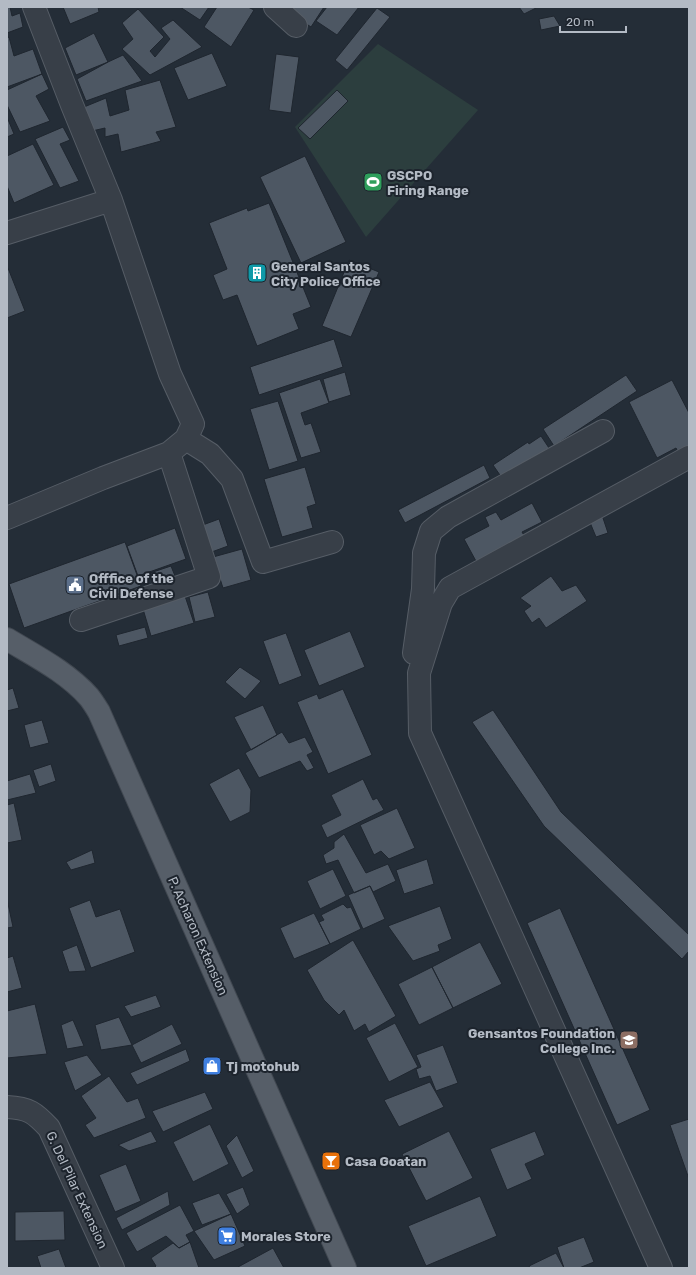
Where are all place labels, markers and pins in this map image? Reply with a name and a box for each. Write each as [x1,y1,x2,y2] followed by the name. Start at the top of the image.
[387,168,469,198] place label: GSCPO Firing Range
[362,171,384,193] sports icon: GSCPO Firing Range
[271,259,381,289] place label: General Santos City Police Office
[246,262,268,284] building icon: General Santos City Police Office
[89,571,174,601] place label: Offfice of the Civil Defense
[64,574,86,596] public building icon: Offfice of the Civil Defense
[468,1026,615,1056] place label: Gensantos Foundation College Inc.
[618,1029,640,1051] school or university icon: Gensantos Foundation College Inc.
[201,1055,223,1077] shop icon: Tj motohub
[226,1059,300,1074] place label: Tj motohub
[320,1150,342,1172] bar icon: Casa Goatan
[345,1154,426,1169] place label: Casa Goatan
[216,1225,238,1247] supermarket icon: Morales Store
[241,1229,331,1244] place label: Morales Store

